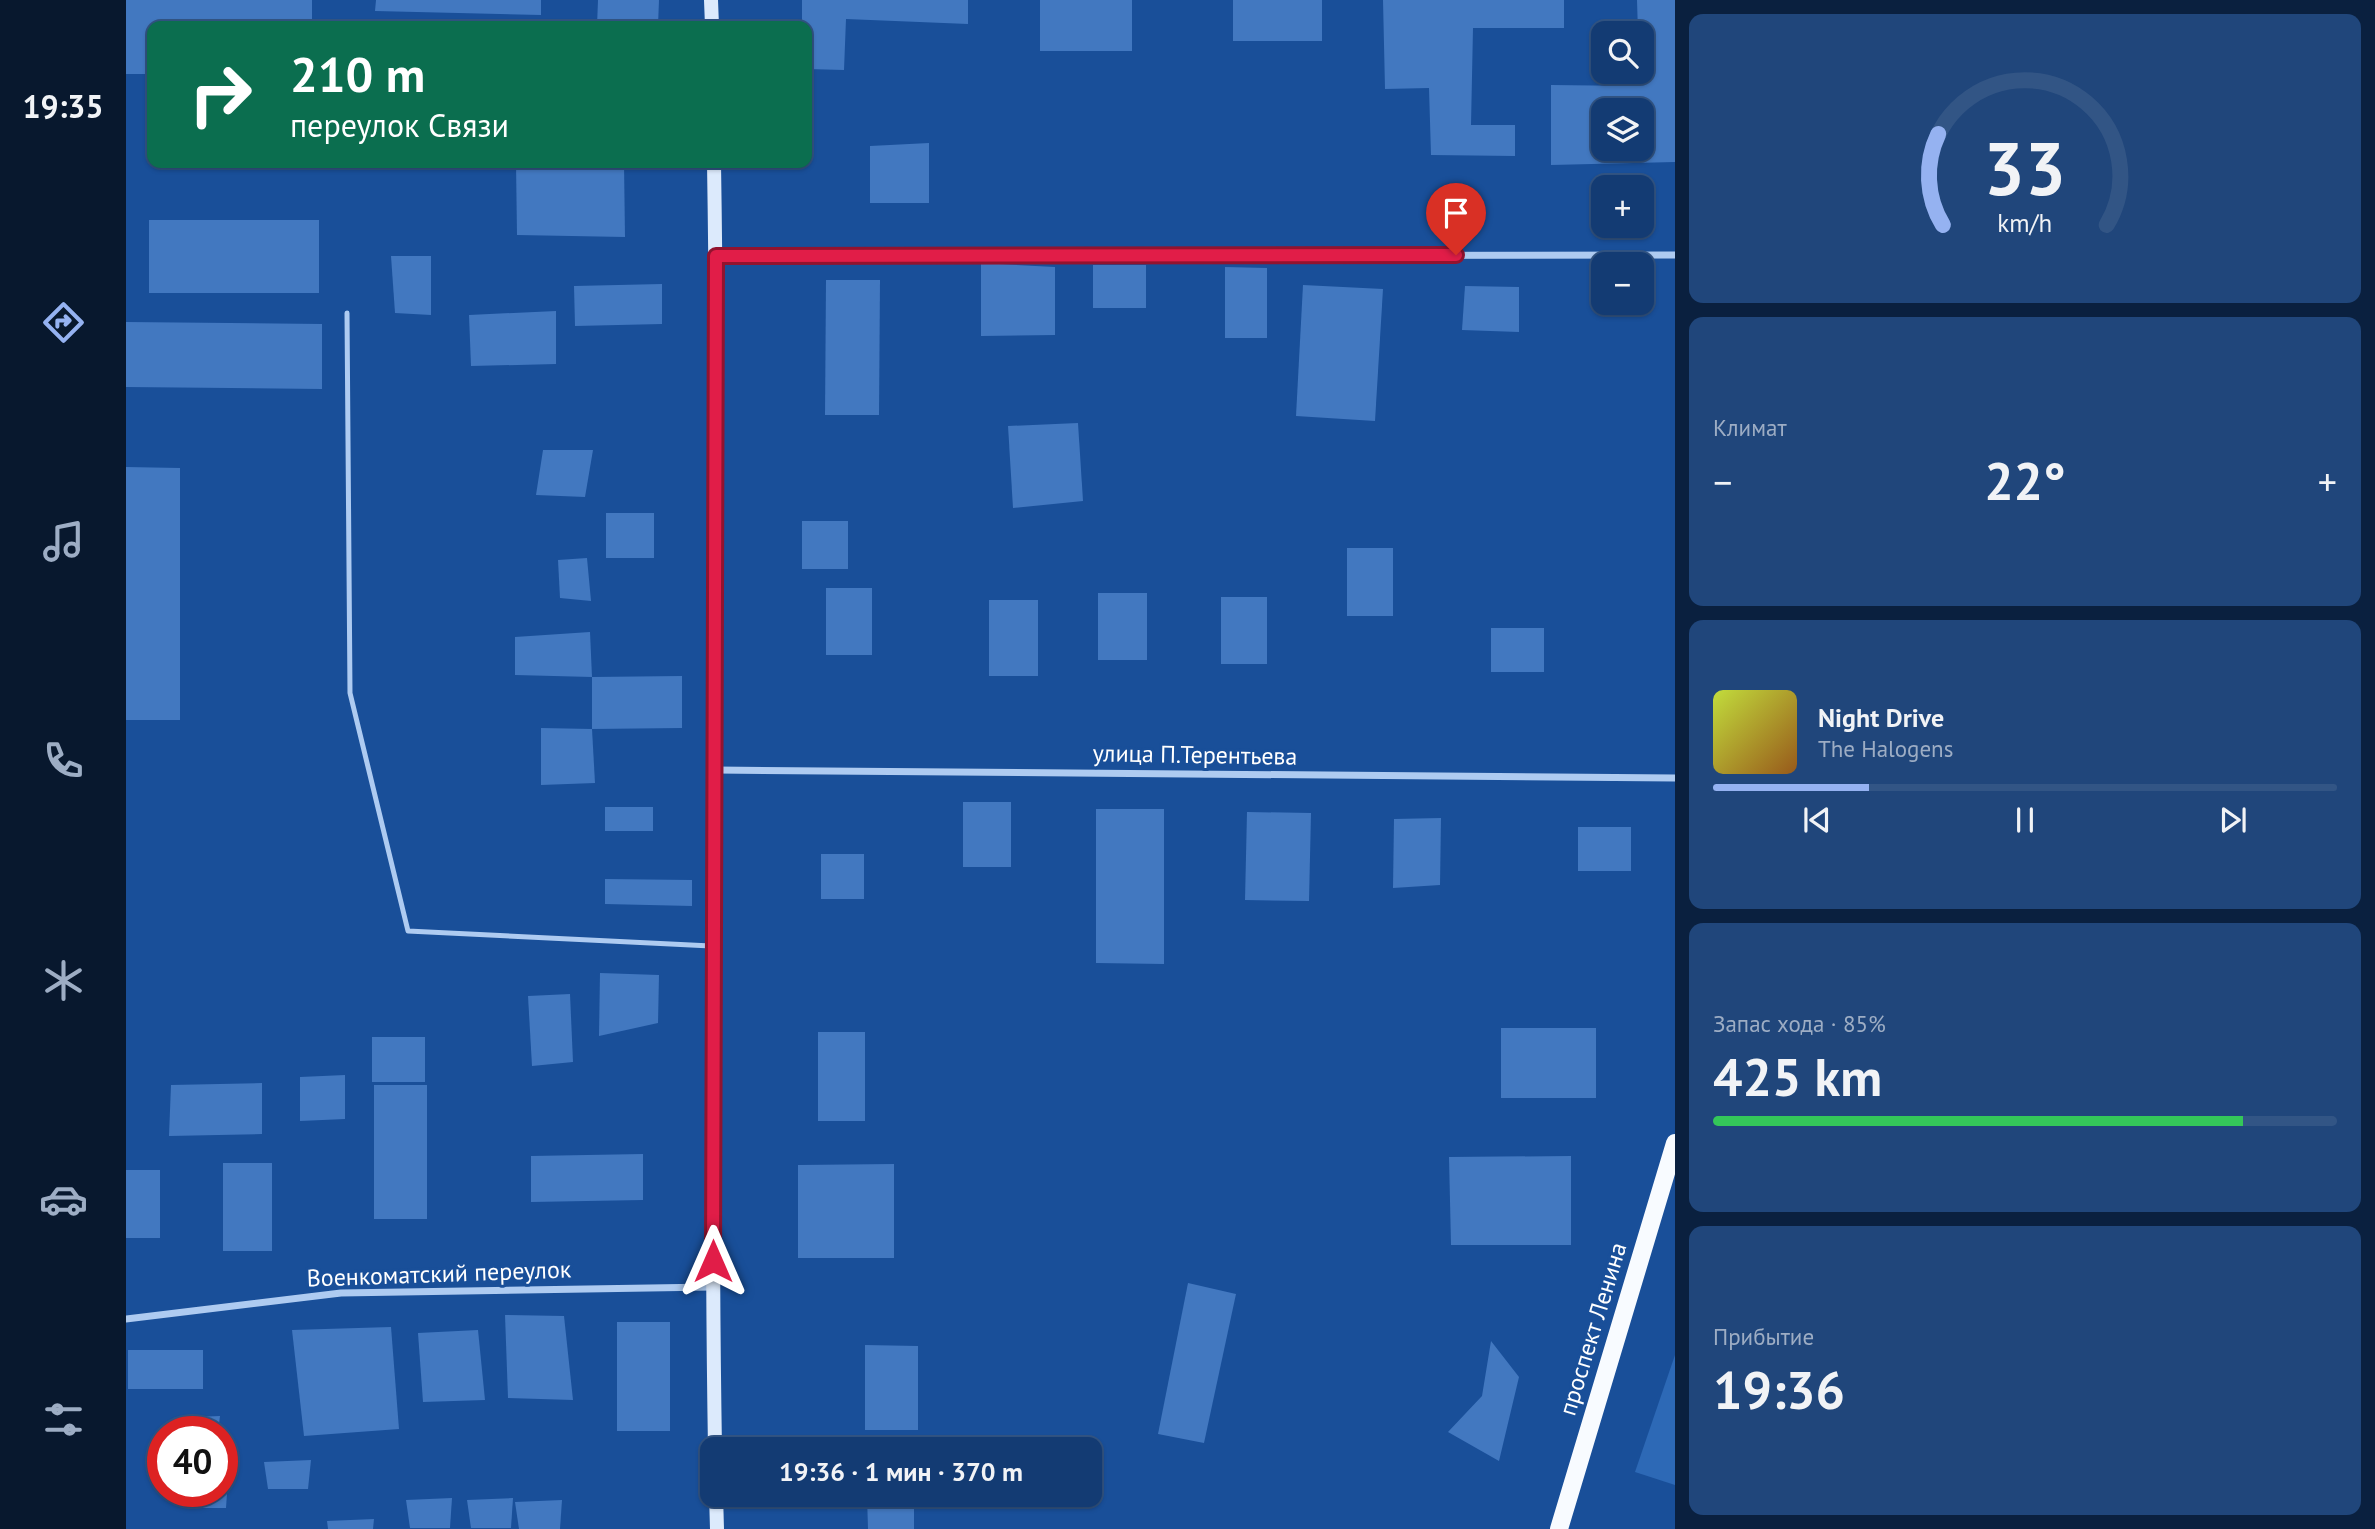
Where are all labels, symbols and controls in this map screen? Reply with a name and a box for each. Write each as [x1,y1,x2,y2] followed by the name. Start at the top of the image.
[1591,21,1654,315] map controls
[1591,21,1654,84] button: search
[290,42,425,106] text: 210 m
[175,49,266,140] icon: right
[22,85,104,127] text: 19:35
[1591,98,1654,161] button: layers
[290,104,509,146] text: переулок Связи
[1984,121,2066,215] text: 33
[1591,175,1654,238] button: +
[1426,183,1486,255] pin
[1437,194,1475,232] icon: arrive
[1998,206,2052,238] text: km/h
[1591,252,1654,315] button: −
[39,298,88,347] icon: directions
[1713,413,1787,442] text: Климат
[1984,447,2066,514] text: 22°
[1713,457,1732,506] text: −
[2318,457,2337,506] text: +
[39,517,88,566] icon: music
[1818,701,1944,734] text: Night Drive
[1818,734,1953,763] text: The Halogens
[39,736,88,785] icon: phone
[1092,737,1298,772] street label: улица П.Терентьева
[1798,801,1836,839] icon: previous
[2006,801,2044,839] icon: pause
[2214,801,2252,839] icon: next
[39,956,88,1005] icon: climate
[1713,1009,1886,1038] text: Запас хода · 85%
[1713,1043,1882,1110] text: 425 km
[39,1175,88,1224] icon: car
[676,1224,750,1298] position arrow
[1552,1239,1634,1419] street label: проспект Ленина
[306,1253,572,1294] street label: Военкоматский переулок
[1713,1322,1814,1351] text: Прибытие
[1713,1356,1845,1423] text: 19:36
[39,1395,88,1444] icon: filters
[147,1416,238,1507] speed limit sign: 40
[779,1455,1023,1488] text: 19:36 · 1 мин · 370 m

